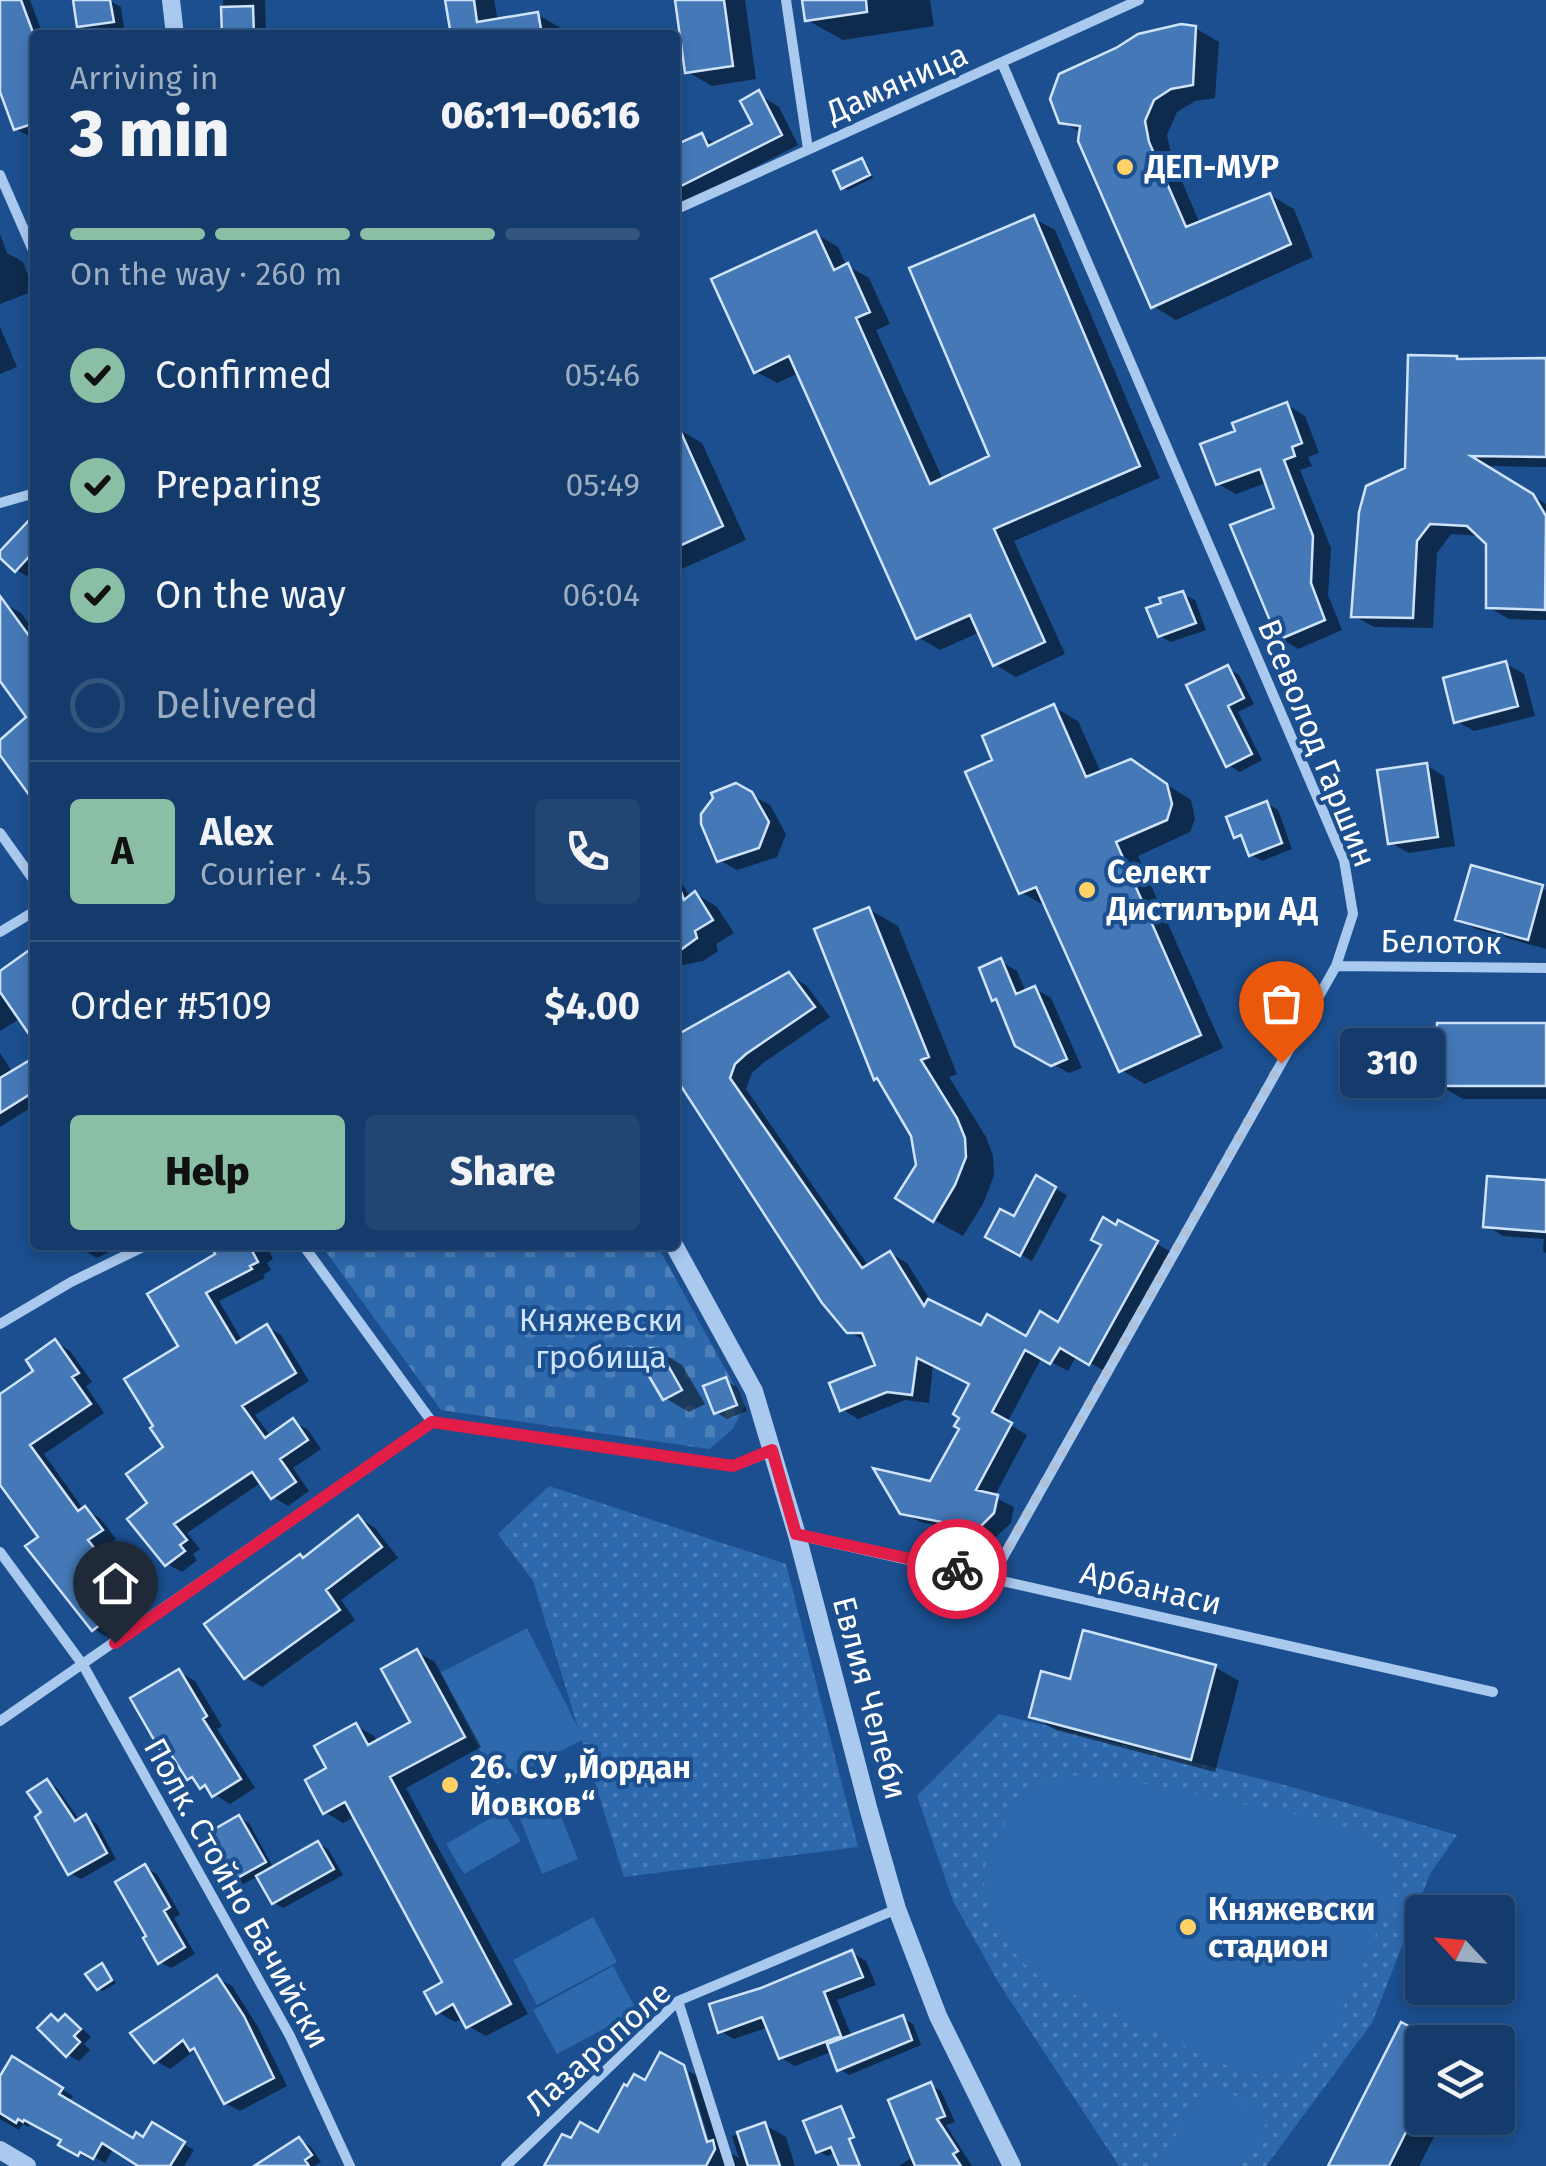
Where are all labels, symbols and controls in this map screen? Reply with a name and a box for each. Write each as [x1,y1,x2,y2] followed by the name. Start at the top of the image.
[820,35,973,131] street label: Дамяница
[70,59,218,97] text: Arriving in
[441,92,640,138] text: 06:11–06:16
[70,95,229,173] text: 3 min
[1144,148,1279,186] place label: ДЕП-МУР
[1114,156,1136,178] marker: ДЕП-МУР
[70,255,342,293] text: On the way · 260 m
[70,348,125,403] icon: check
[155,352,333,398] text: Confirmed
[565,356,640,394] text: 05:46
[70,458,125,513] icon: check
[155,462,321,508] text: Preparing
[565,466,640,504] text: 05:49
[70,568,125,623] icon: check
[155,572,346,618] text: On the way
[563,576,640,614] text: 06:04
[1250,613,1384,873] street label: Всеволод Гаршин
[155,682,318,728] text: Delivered
[535,799,640,904] button: phone
[200,809,273,855] text: Alex
[111,828,134,874] text: A
[1106,853,1318,928] place label: Селект Дистилъри АД
[200,855,371,893] text: Courier · 4.5
[1076,879,1098,901] marker: Селект Дистилъри АД
[1380,922,1502,962] street label: Белоток
[1239,961,1324,1064] pin
[1254,976,1309,1031] icon: bag
[70,983,272,1029] text: Order #5109
[545,983,640,1029] text: $4.00
[1341,1028,1446,1098] callout: 310
[1367,1044,1418,1082] text: 310
[70,1115,345,1230] button: Help
[365,1115,640,1230] button: Share
[519,1301,683,1376] park label: Княжевски гробища
[907,1519,1007,1619] courier
[73,1541,158,1644] pin
[930,1542,985,1597] icon: bike
[1077,1553,1225,1623] street label: Арбанаси
[88,1556,143,1611] icon: home
[825,1592,915,1804] street label: Евлия Челеби
[136,1731,338,2055] street label: Полк. Стойно Бачийски
[470,1748,691,1823] place label: 26. СУ „Йордан Йовков“
[439,1774,461,1796] marker: 26. СУ „Йордан Йовков“
[1208,1890,1375,1965] place label: Княжевски стадион
[1405,1895,1515,2005] north arrow
[1405,1895,1515,2135] map controls
[1177,1916,1199,1938] marker: Княжевски стадион
[518,1973,678,2123] street label: Лазарополе
[1405,2025,1515,2135] button: layers

